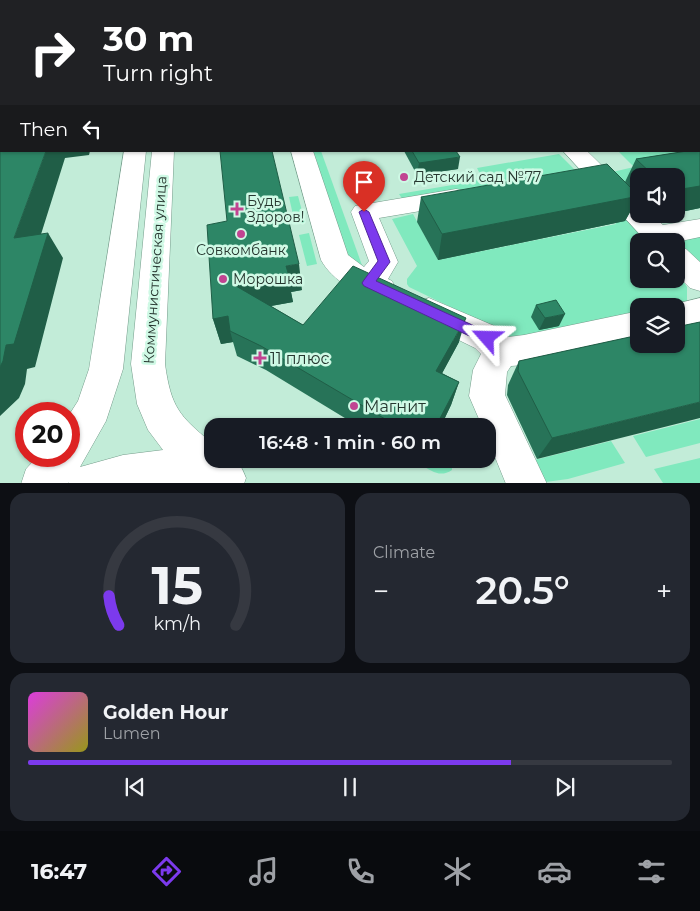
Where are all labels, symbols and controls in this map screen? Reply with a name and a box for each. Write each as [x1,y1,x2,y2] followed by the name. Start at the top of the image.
[103,17,194,60] text: 30 m
[20,20,85,85] icon: right
[103,60,213,87] text: Turn right
[78,115,106,143] icon: left
[20,118,68,141] text: Then
[343,161,385,212] pin
[350,168,378,196] icon: arrive
[414,168,541,186] place label: Детский сад №77
[630,168,685,353] map controls
[630,168,685,223] button: sound
[398,171,410,183] marker: Детский сад №77
[139,175,171,365] street label: Коммунистическая улица
[247,192,304,226] place label: Будь Здоров!
[231,203,243,215] marker: Будь Здоров!
[235,228,247,240] marker: Совкомбанк
[630,233,685,288] button: search
[196,241,286,259] place label: Совкомбанк
[233,270,303,288] place label: Морошка
[217,273,229,285] marker: Морошка
[630,298,685,353] button: layers
[460,311,512,363] position arrow
[270,349,330,368] place label: 11 плюс
[254,352,266,364] marker: 11 плюс
[364,397,426,416] place label: Магнит
[348,400,360,412] marker: Магнит
[15,402,80,467] speed limit sign: 20
[259,431,441,454] text: 16:48 · 1 min · 60 m
[373,543,435,562] text: Climate
[152,554,203,617] text: 15
[475,567,570,614] text: 20.5°
[373,574,389,608] text: −
[656,574,672,608] text: +
[154,613,201,634] text: km/h
[103,701,229,724] text: Golden Hour
[103,724,161,743] text: Lumen
[121,773,149,801] icon: previous
[336,773,364,801] icon: pause
[551,773,579,801] icon: next
[149,854,184,889] icon: directions
[246,854,281,889] icon: music
[343,854,378,889] icon: phone
[440,854,475,889] icon: climate
[537,854,572,889] icon: car
[634,854,669,889] icon: filters
[31,858,87,885] text: 16:47

